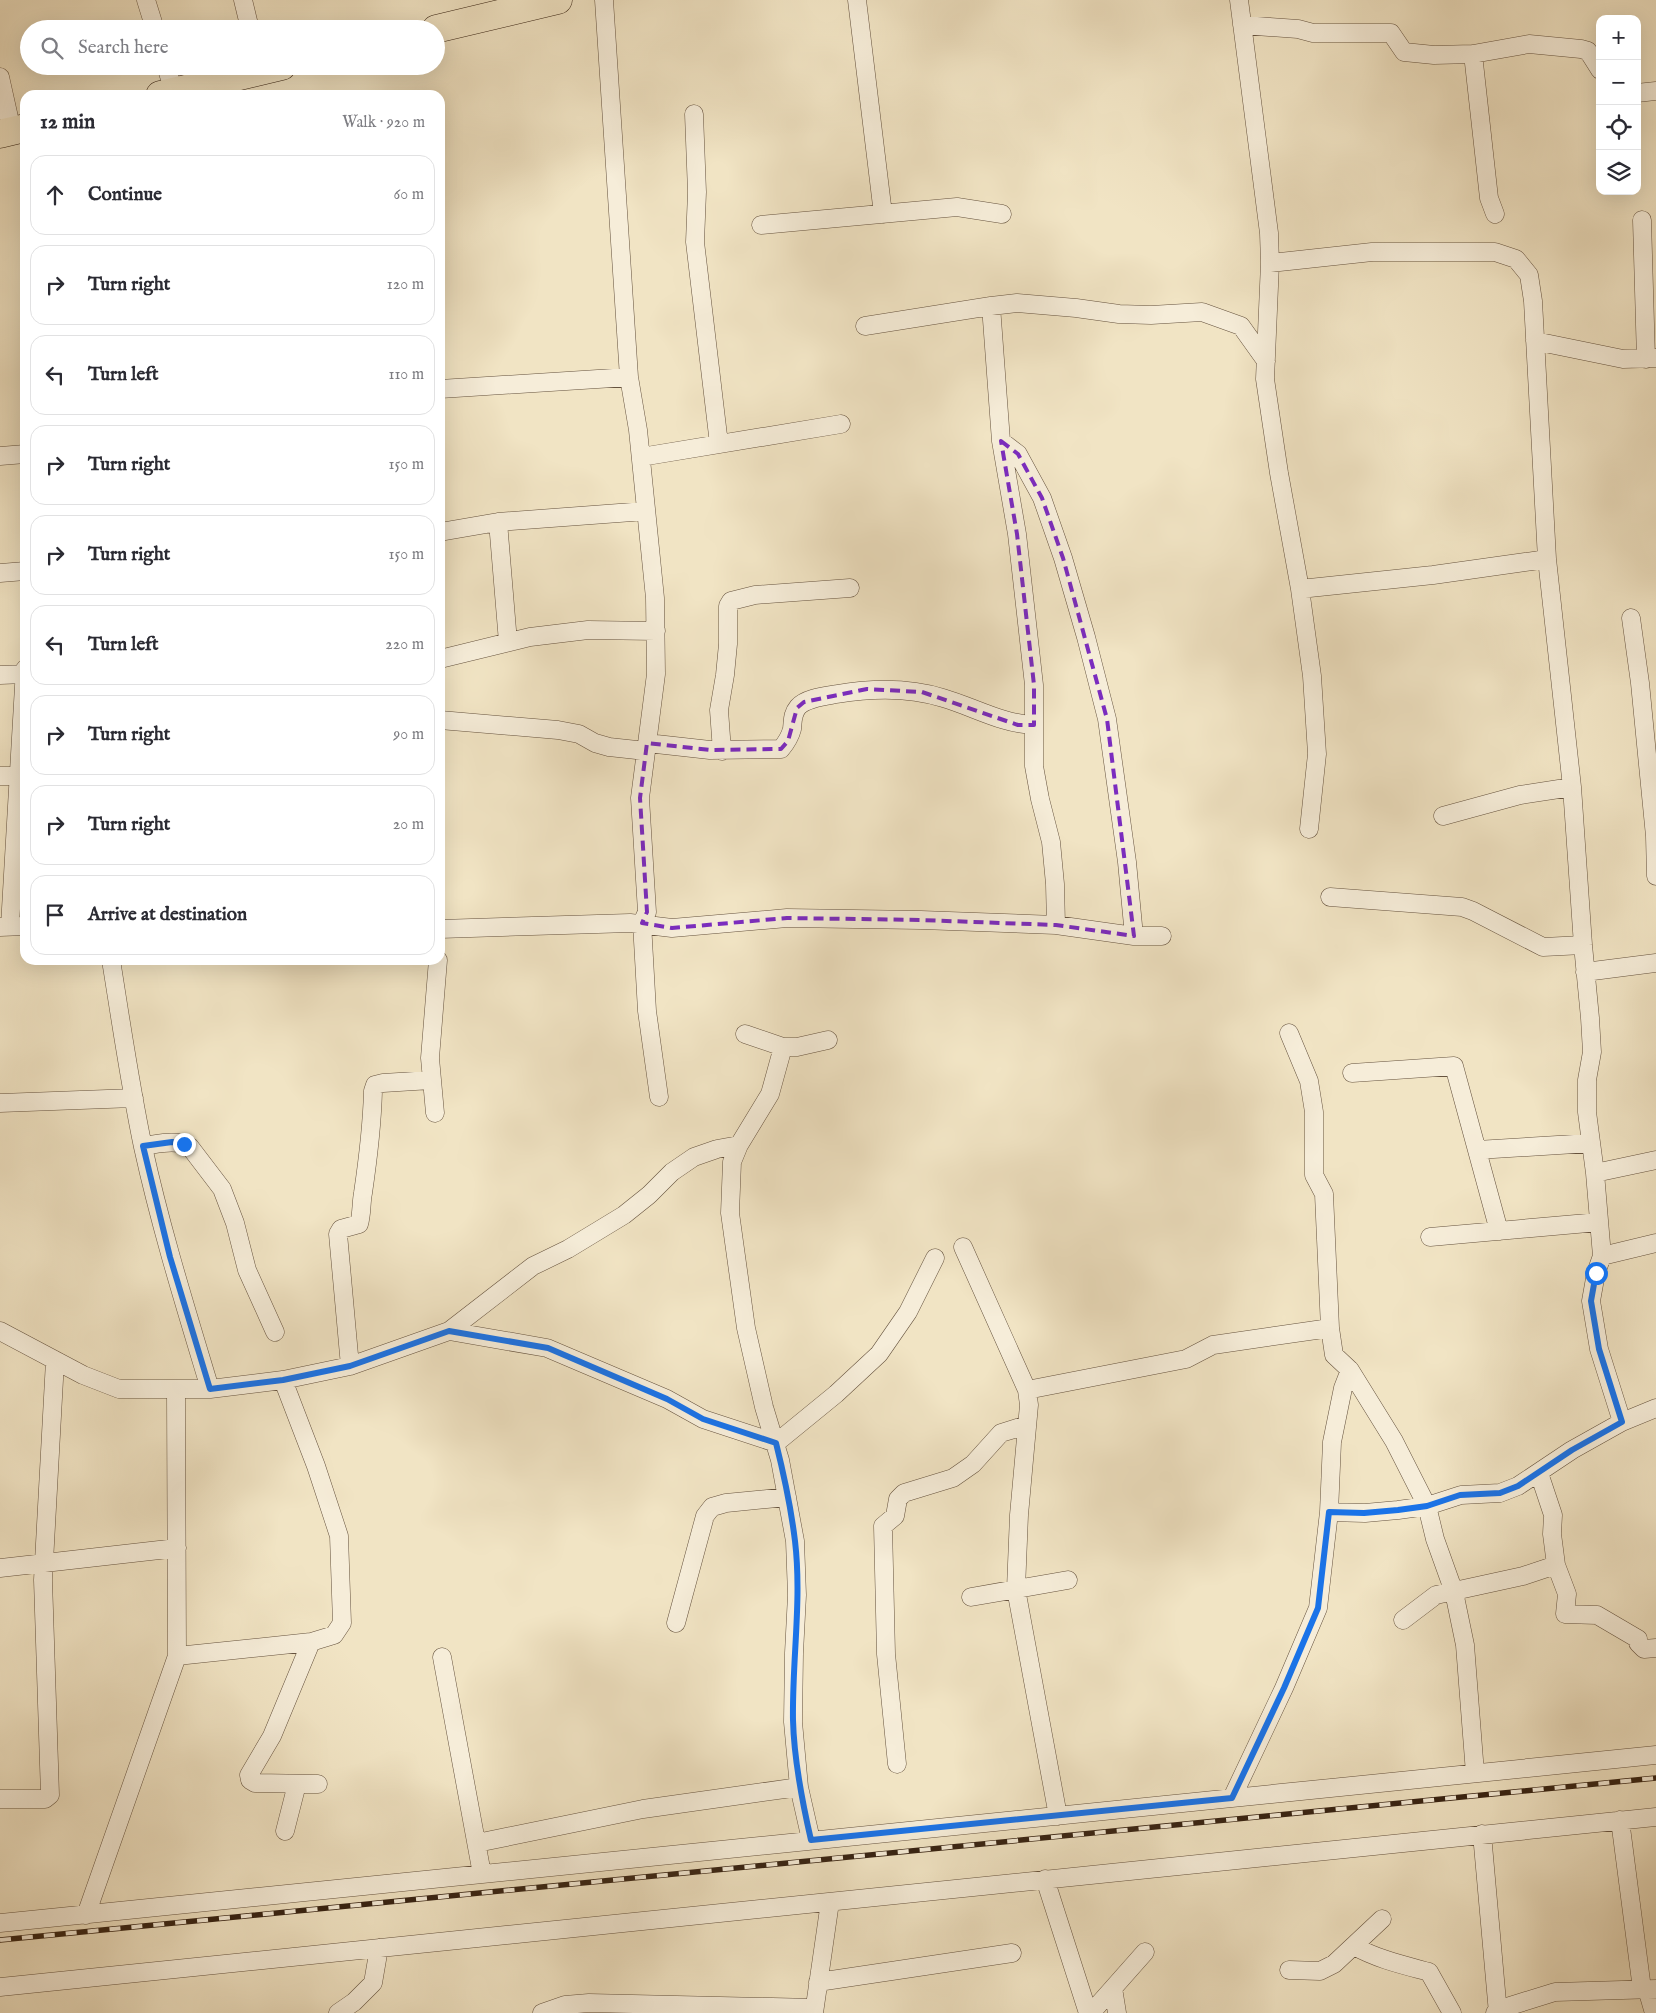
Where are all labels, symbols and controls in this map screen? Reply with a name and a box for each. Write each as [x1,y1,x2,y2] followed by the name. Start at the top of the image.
[1596,15,1641,195] map controls
[1596,15,1641,60] button: +
[20,20,445,75] search box
[38,34,66,62] icon: search
[78,36,169,60] text: Search here
[1596,60,1641,105] button: −
[1596,105,1641,150] button: locate
[40,109,95,136] text: 12 min
[342,113,425,133] text: Walk · 920 m
[1596,150,1641,195] button: layers
[41,181,69,209] icon: ahead
[88,183,162,207] text: Continue
[394,185,424,205] text: 60 m
[41,271,69,299] icon: right
[88,273,170,297] text: Turn right
[387,275,424,295] text: 120 m
[41,361,69,389] icon: left
[88,363,159,387] text: Turn left
[388,365,424,385] text: 110 m
[41,451,69,479] icon: right
[88,453,170,477] text: Turn right
[389,455,424,475] text: 150 m
[41,541,69,569] icon: right
[88,543,170,567] text: Turn right
[389,545,424,565] text: 150 m
[41,631,69,659] icon: left
[88,633,159,657] text: Turn left
[385,635,424,655] text: 220 m
[41,721,69,749] icon: right
[88,723,170,747] text: Turn right
[393,725,424,745] text: 90 m
[41,811,69,839] icon: right
[88,813,170,837] text: Turn right
[393,815,424,835] text: 20 m
[41,901,69,929] icon: arrive
[88,903,247,927] text: Arrive at destination
[173,1133,196,1156] route end
[1585,1262,1608,1285] route start

